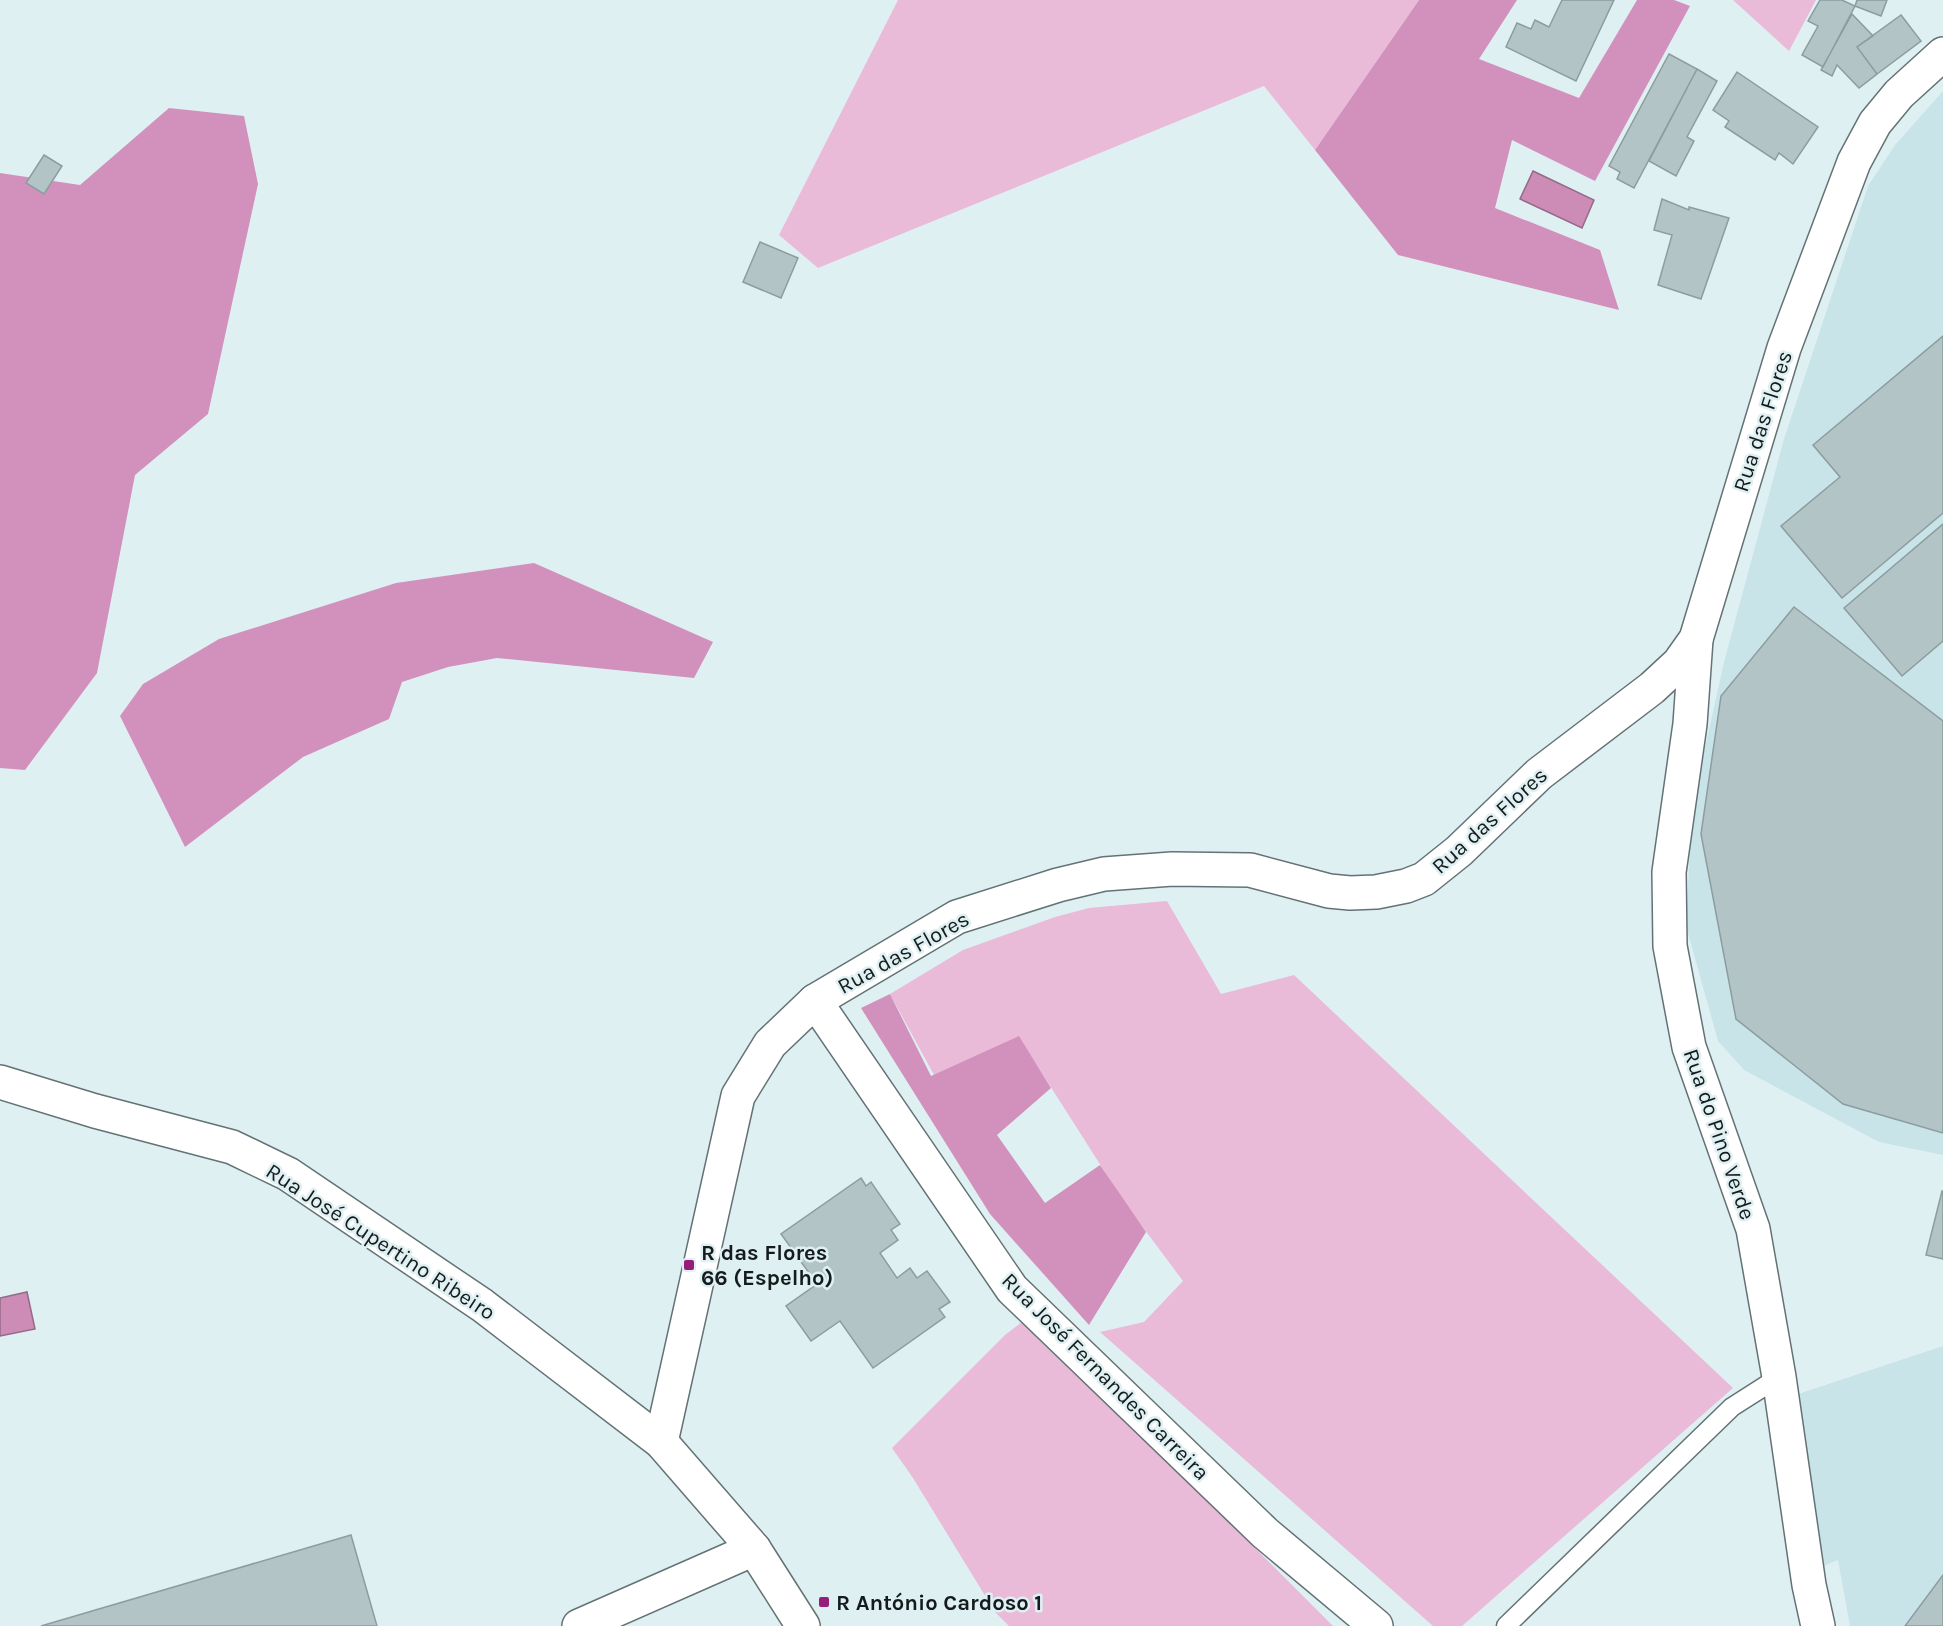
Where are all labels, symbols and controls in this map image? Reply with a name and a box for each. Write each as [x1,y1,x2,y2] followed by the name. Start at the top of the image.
[1728,348,1798,495] street label: Rua das Flores
[1427,762,1553,879] street label: Rua das Flores
[833,906,974,1000] street label: Rua das Flores
[1678,1045,1760,1223] street label: Rua do Pino Verde
[261,1158,500,1326] street label: Rua José Cupertino Ribeiro
[701,1240,833,1291] place label: R das Flores 66 (Espelho)
[682,1258,696,1272] marker: R das Flores 66 (Espelho)
[996,1268,1214,1486] street label: Rua José Fernandes Carreira
[836,1590,1042,1616] place label: R António Cardoso 1
[817,1595,831,1609] marker: R António Cardoso 1

